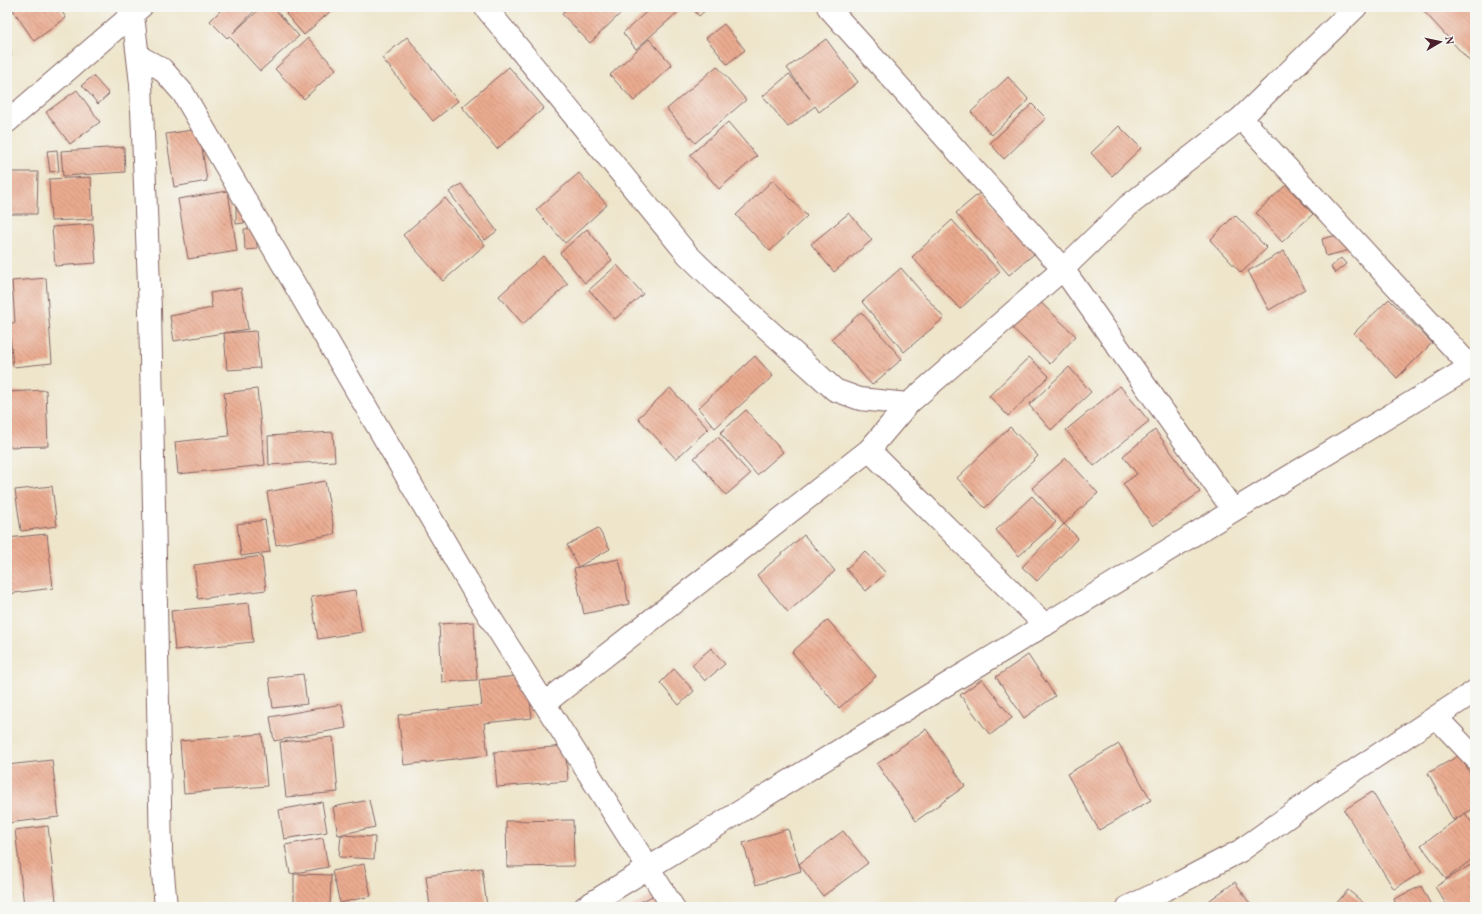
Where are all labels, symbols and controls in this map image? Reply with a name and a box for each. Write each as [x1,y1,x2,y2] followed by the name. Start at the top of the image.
[1420,22,1460,62] north arrow
[1440,36,1456,46] text: N

